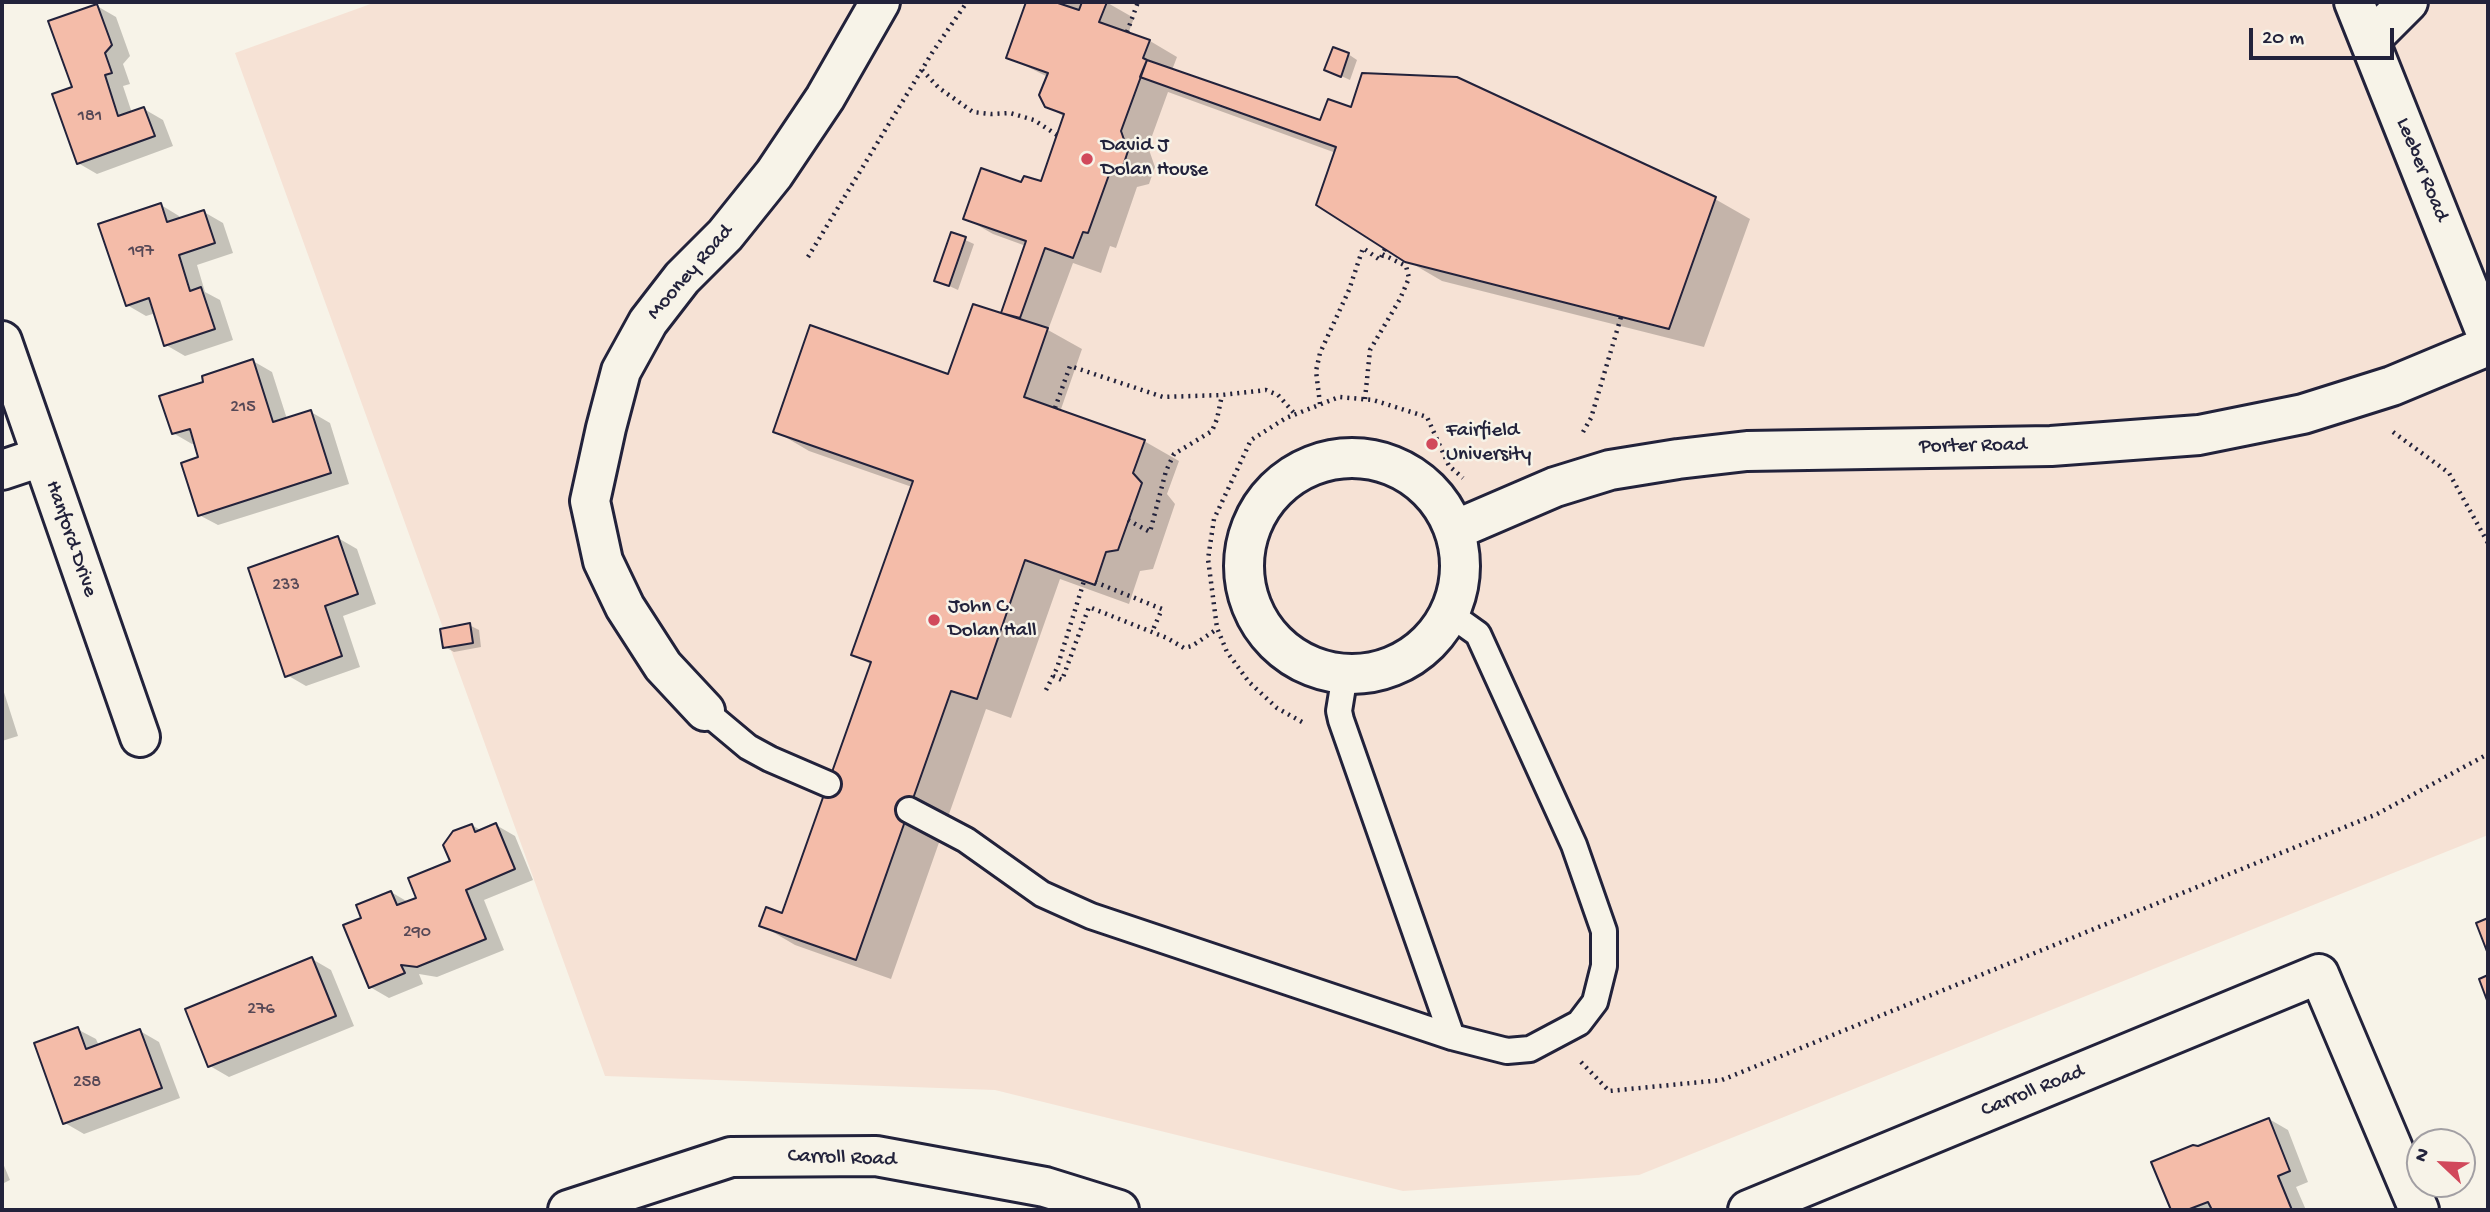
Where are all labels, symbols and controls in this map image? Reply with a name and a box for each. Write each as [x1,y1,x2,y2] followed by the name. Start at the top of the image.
[2252,14,2397,58] scale bar
[2262,27,2304,52] text: 20 m
[78,106,102,128] house number: 181
[2389,114,2453,226] street label: Leeber Road
[1101,134,1208,184] place label: David J Dolan House
[1079,151,1095,167] marker: David J Dolan House
[643,220,739,326] street label: Mooney Road
[128,241,154,263] house number: 197
[230,397,256,419] house number: 215
[1446,419,1531,469] place label: Fairfield University
[1919,433,2027,461] street label: Porter Road
[1424,436,1440,452] marker: Fairfield University
[38,477,102,601] street label: Hanford Drive
[272,575,300,597] house number: 233
[948,595,1037,645] place label: John C. Dolan Hall
[926,612,942,628] marker: John C. Dolan Hall
[403,922,431,944] house number: 290
[247,999,275,1021] house number: 276
[1978,1060,2088,1124] street label: Carroll Road
[73,1072,101,1094] house number: 258
[2406,1128,2476,1198] north arrow
[787,1145,897,1173] street label: Carroll Road
[2410,1145,2436,1166] text: N

